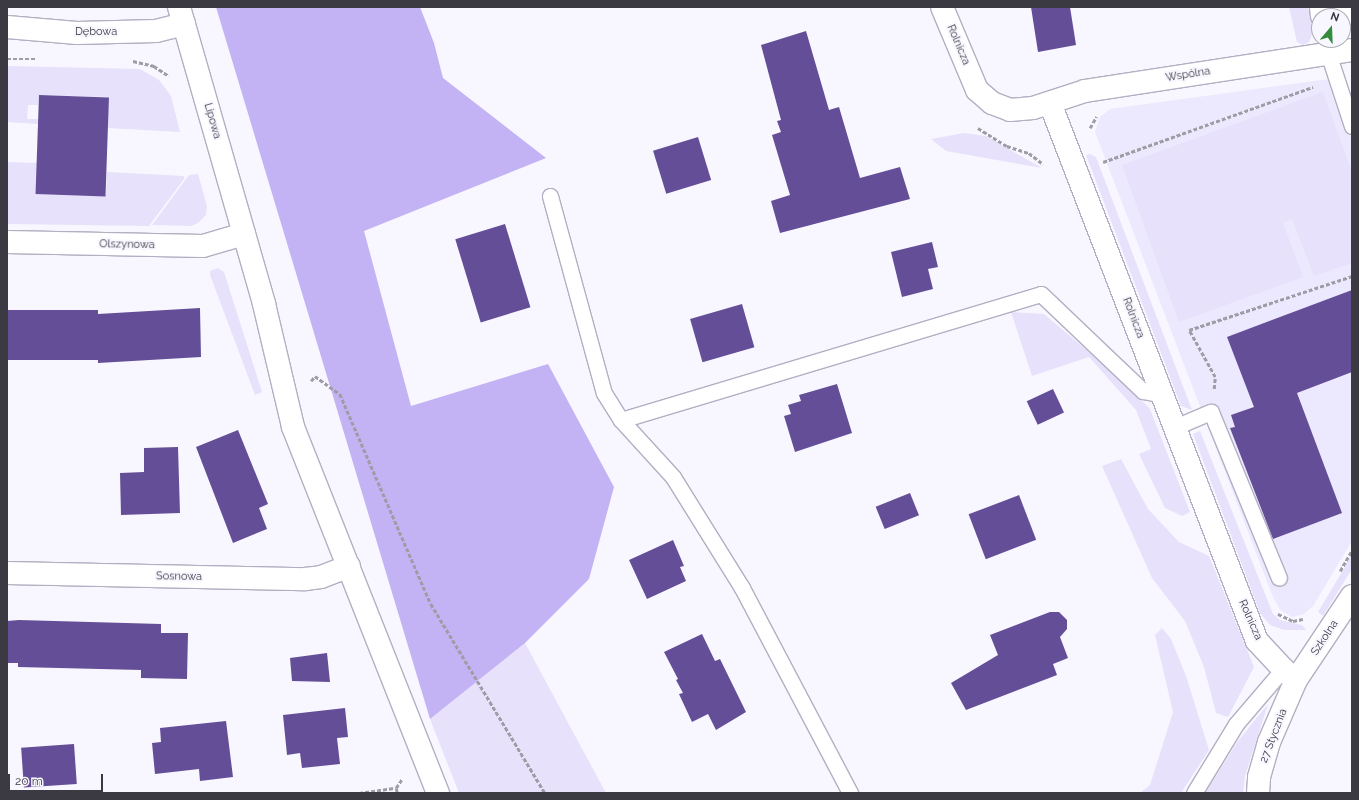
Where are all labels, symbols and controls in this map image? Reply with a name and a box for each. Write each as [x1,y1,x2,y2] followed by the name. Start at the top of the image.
[1311,8,1351,48] north arrow
[1329,10,1341,25] text: N
[944,23,972,67] street label: Rolnicza
[75,25,117,39] street label: Dębowa
[1165,65,1211,85] street label: Wspólna
[201,102,223,140] street label: Lipowa
[99,238,155,252] street label: Olszynowa
[1119,296,1147,340] street label: Rolnicza
[156,570,202,584] street label: Sosnowa
[1235,598,1265,642] street label: Rolnicza
[1309,618,1341,658] street label: Szkolna
[1258,707,1290,765] street label: 27 Stycznia
[10,766,105,792] scale bar
[15,774,43,788] text: 20 m

